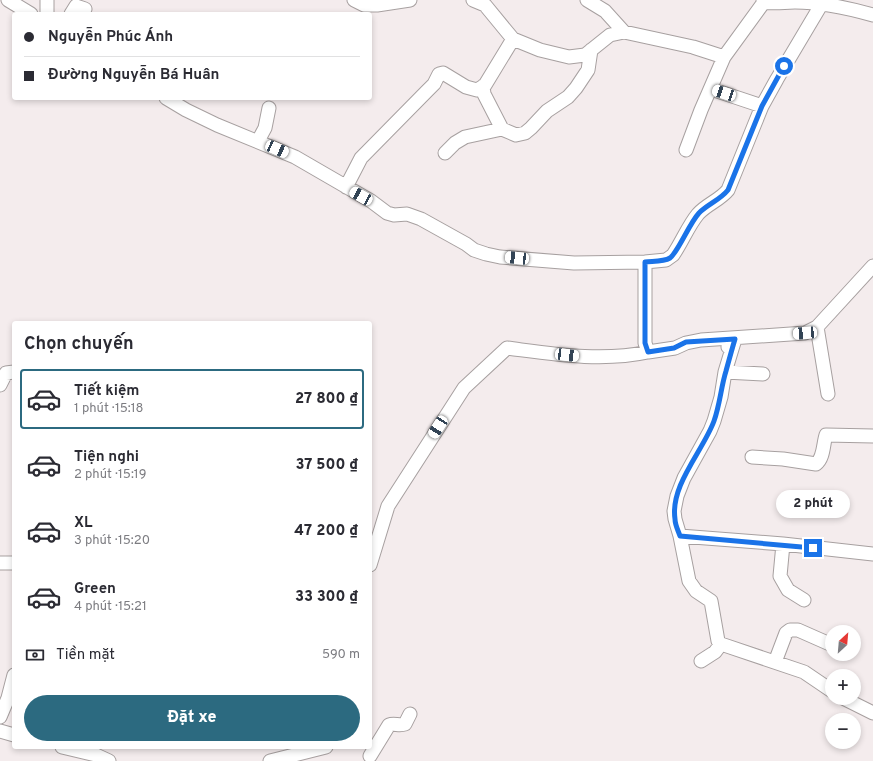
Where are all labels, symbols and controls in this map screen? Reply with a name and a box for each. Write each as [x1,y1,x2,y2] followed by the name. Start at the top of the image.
[48,28,173,47] text: Nguyễn Phúc Ánh
[775,57,793,75] route start
[48,66,219,85] text: Đường Nguyễn Bá Huân
[711,84,737,102] car
[264,139,290,159] car
[348,185,374,207] car
[504,251,530,265] car
[793,326,817,340] car
[24,333,134,356] text: Chọn chuyến
[554,348,580,362] car
[26,381,62,417] icon: car
[74,382,139,401] text: Tiết kiệm
[295,390,358,409] text: 27 800 ₫
[74,401,144,417] text: 1 phút · 15:18
[426,414,450,440] car
[26,447,62,483] icon: car
[74,448,139,467] text: Tiện nghi
[295,456,358,475] text: 37 500 ₫
[74,467,146,483] text: 2 phút · 15:19
[776,490,850,518] callout: 2 phút
[793,496,833,512] text: 2 phút
[26,513,62,549] icon: car
[74,514,92,533] text: XL
[294,522,358,541] text: 47 200 ₫
[74,533,150,549] text: 3 phút · 15:20
[804,539,822,557] route end
[26,579,62,615] icon: car
[74,580,116,599] text: Green
[295,588,358,607] text: 33 300 ₫
[74,599,147,615] text: 4 phút · 15:21
[825,625,861,661] north arrow
[825,625,861,749] map controls
[24,644,46,666] icon: cash
[56,646,115,665] text: Tiền mặt
[322,647,360,663] text: 590 m
[825,669,861,705] button: +
[24,695,360,741] button: Đặt xe
[825,713,861,749] button: −

